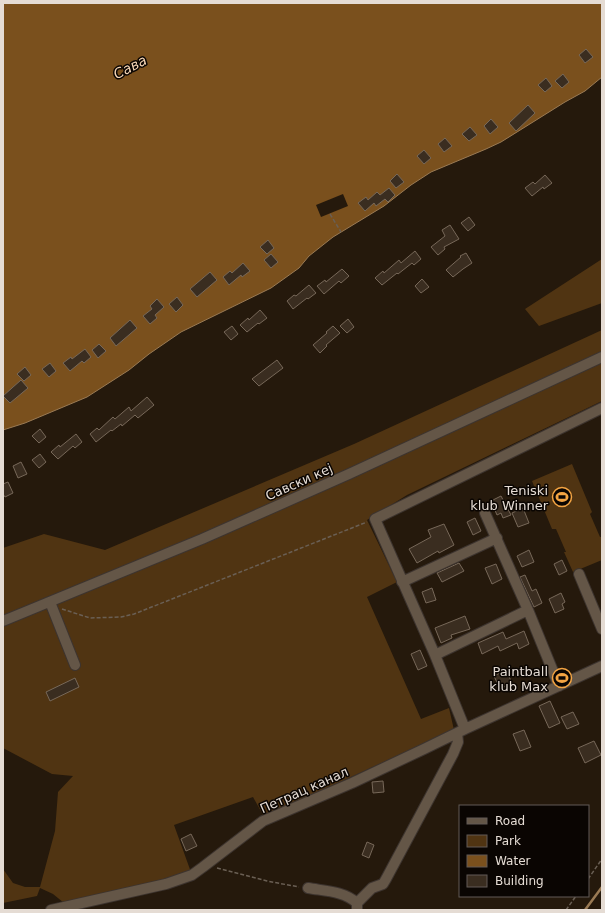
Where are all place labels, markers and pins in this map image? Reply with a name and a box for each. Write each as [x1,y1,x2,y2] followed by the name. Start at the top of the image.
[470,483,549,513] place label: Teniski klub Winner
[551,486,573,508] sports icon: Teniski klub Winner
[489,664,548,694] place label: Paintball klub Max
[551,667,573,689] sports icon: Paintball klub Max

